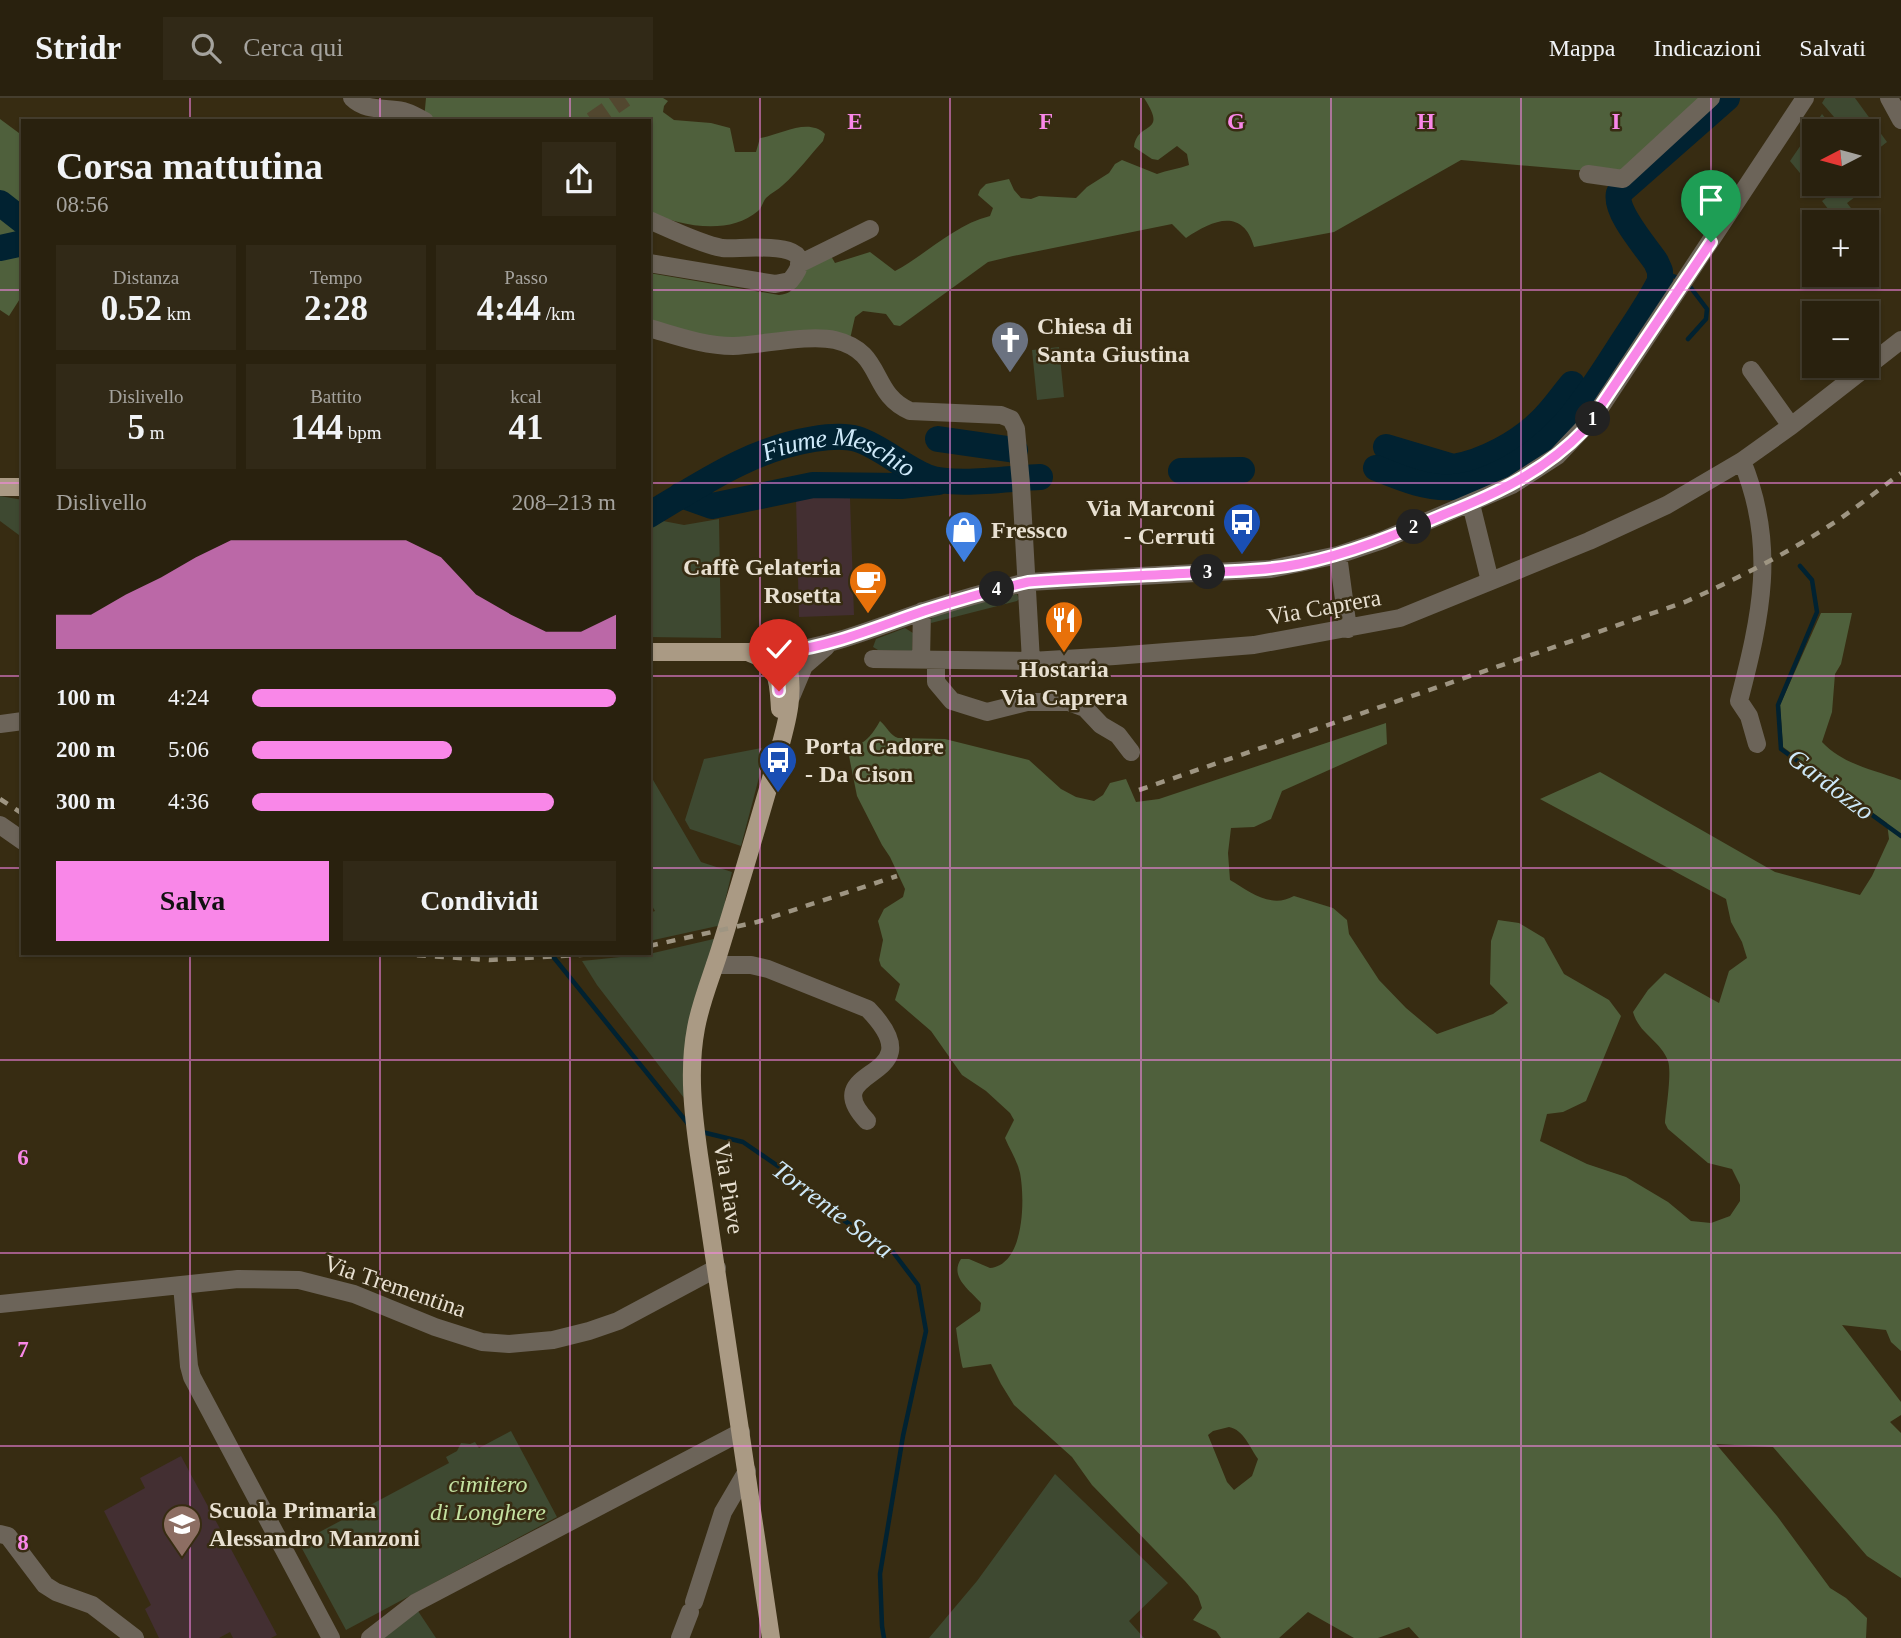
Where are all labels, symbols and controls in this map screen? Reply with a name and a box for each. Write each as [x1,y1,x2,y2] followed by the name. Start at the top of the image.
[163,17,653,80] search box
[187,29,225,67] icon: search
[35,30,121,66] text: Stridr
[243,33,344,62] text: Cerca qui
[1549,35,1615,61] text: Mappa
[1653,35,1761,61] text: Indicazioni
[1799,35,1866,61] text: Salvati
[847,109,863,134] text: E
[1039,109,1053,134] text: F
[1227,109,1245,134] text: G
[1417,109,1435,134] text: H
[1612,109,1621,134] text: I
[1802,119,1880,196] north arrow
[1802,119,1879,378] map controls
[542,142,616,216] button: share
[56,145,323,187] text: Corsa mattutina
[1681,170,1741,242] pin
[1692,181,1730,219] icon: arrive
[56,192,108,217] text: 08:56
[1802,210,1879,287] button: +
[113,267,179,288] text: Distanza
[310,267,362,288] text: Tempo
[504,267,548,288] text: Passo
[101,289,162,328] text: 0.52
[304,289,368,328] text: 2:28
[477,289,541,328] text: 4:44
[1802,301,1879,378] button: −
[162,303,191,324] text: km
[541,303,575,324] text: /km
[1037,313,1190,367] place label: Chiesa di Santa Giustina
[989,319,1031,374] church icon: Chiesa di Santa Giustina
[109,386,183,407] text: Dislivello
[310,386,362,407] text: Battito
[510,386,542,407] text: kcal
[1576,402,1610,436] pin: 1
[127,408,145,447] text: 5
[290,408,343,447] text: 144
[509,408,544,447] text: 41
[1588,408,1597,429] text: 1
[145,422,165,443] text: m
[343,422,382,443] text: bpm
[757,422,920,483] water label: Fiume Meschio
[56,490,147,515] text: Dislivello
[512,490,616,515] text: 208–213 m
[1086,495,1215,549] place label: Via Marconi - Cerruti
[1221,501,1263,556] bus stop icon: Via Marconi - Cerruti
[943,509,985,564] shop icon: Fressco
[1396,510,1432,544] pin: 2
[1409,516,1418,537] text: 2
[991,517,1068,543] place label: Fressco
[683,554,841,608] place label: Caffè Gelateria Rosetta
[1190,554,1226,589] pin: 3
[847,560,889,615] cafe icon: Caffè Gelateria Rosetta
[1203,561,1212,582] text: 3
[979,572,1014,606] pin: 4
[992,578,1001,599] text: 4
[1265,584,1383,630] street label: Via Caprera
[1043,599,1085,654] restaurant icon: Hostaria Via Caprera
[749,619,809,691] pin
[760,630,798,668] icon: check
[1000,656,1128,710] place label: Hostaria Via Caprera
[56,685,115,710] text: 100 m
[168,685,209,710] text: 4:24
[805,733,944,787] place label: Porta Cadore - Da Cison
[56,737,115,762] text: 200 m
[168,737,209,762] text: 5:06
[757,739,799,794] bus stop icon: Porta Cadore - Da Cison
[1782,743,1879,826] water label: Gardozzo
[56,789,115,814] text: 300 m
[168,789,209,814] text: 4:36
[56,861,329,941] button: Salva
[343,861,616,941] button: Condividi
[709,1140,749,1236] street label: Via Piave
[17,1145,29,1170] text: 6
[767,1155,899,1264] water label: Torrente Sora
[321,1250,470,1323] street label: Via Trementina
[17,1337,29,1362] text: 7
[430,1471,546,1525] park label: cimitero di Longhere
[209,1497,420,1551] place label: Scuola Primaria Alessandro Manzoni
[161,1503,203,1558] school or university icon: Scuola Primaria Alessandro Manzoni
[17,1530,29,1555] text: 8

